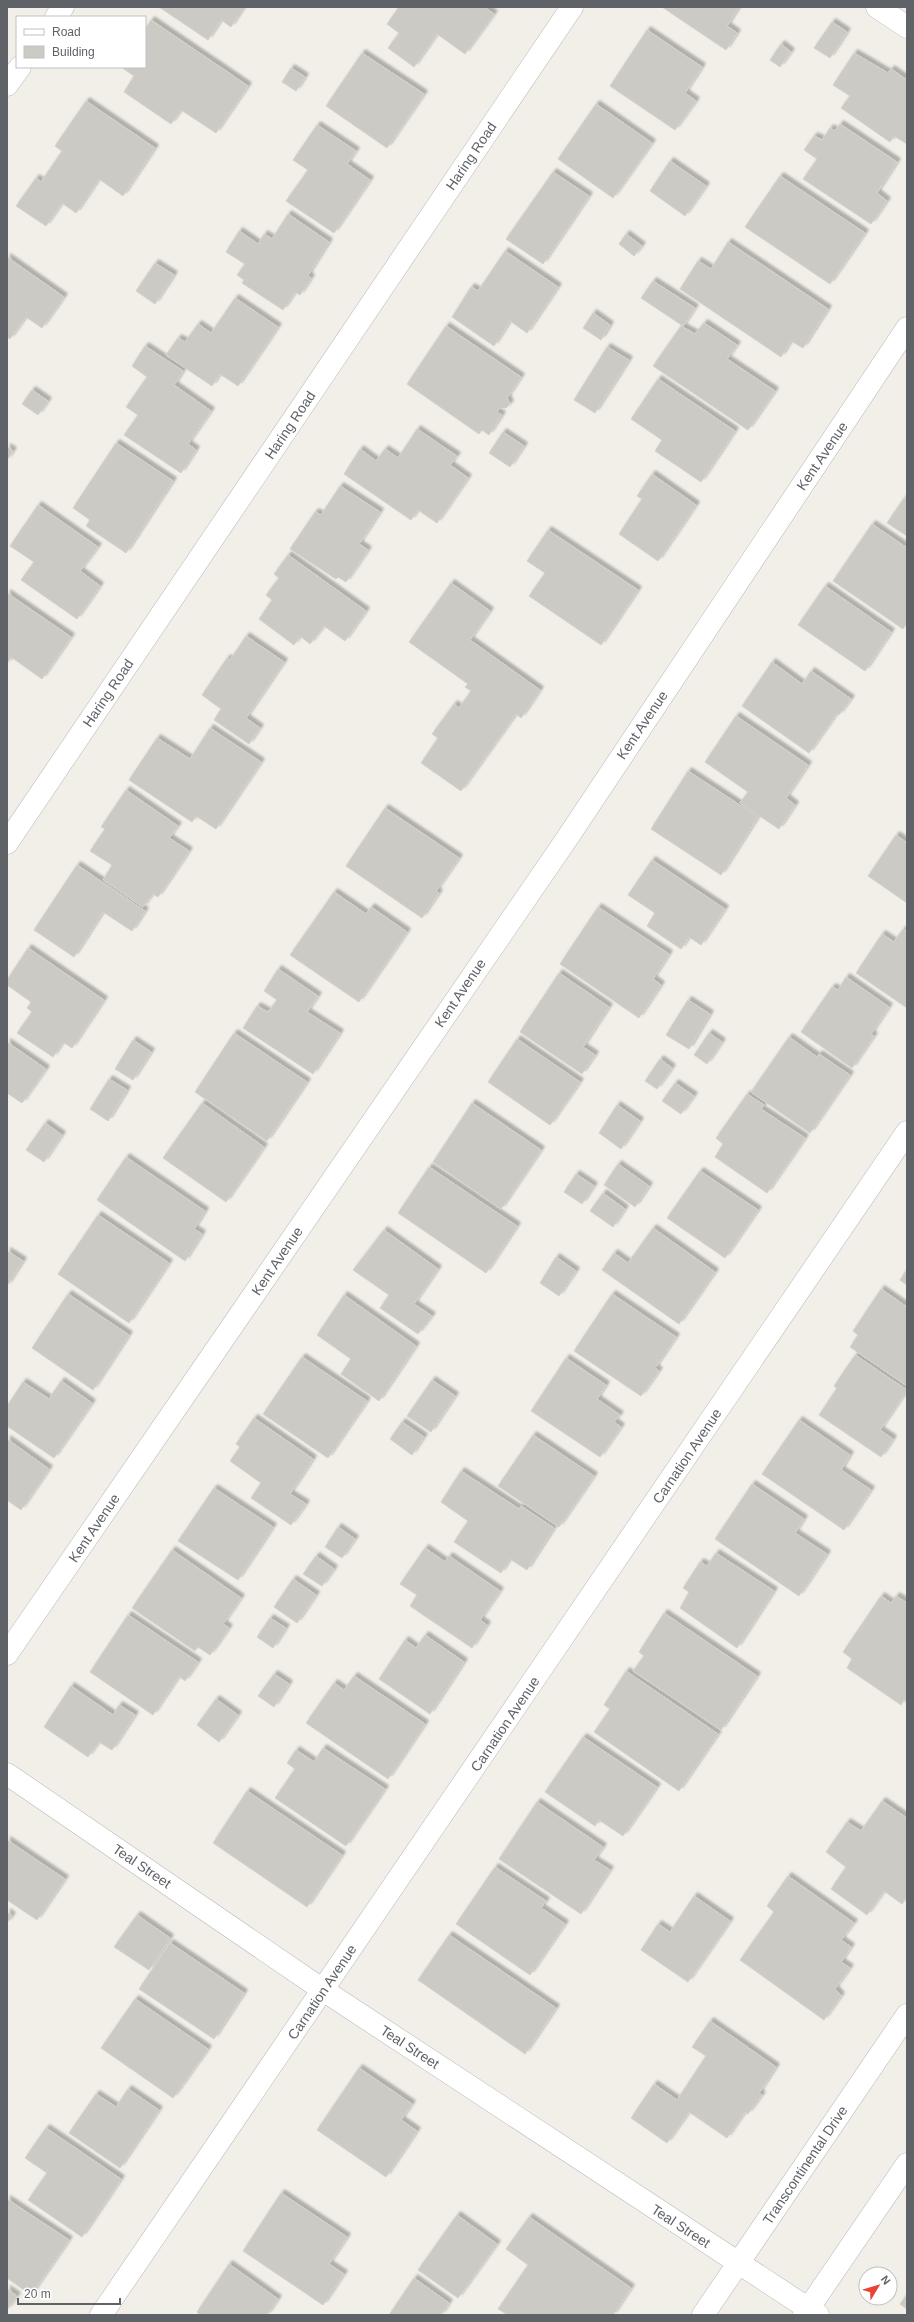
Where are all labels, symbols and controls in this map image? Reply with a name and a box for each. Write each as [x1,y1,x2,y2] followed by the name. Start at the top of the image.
[16,16,146,68] legend
[52,25,81,39] text: Road
[52,45,95,59] text: Building
[442,119,500,193] street label: Haring Road
[261,388,319,462] street label: Haring Road
[793,419,851,493] street label: Kent Avenue
[79,656,137,730] street label: Haring Road
[613,688,671,762] street label: Kent Avenue
[431,956,489,1030] street label: Kent Avenue
[248,1224,306,1298] street label: Kent Avenue
[649,1405,725,1507] street label: Carnation Avenue
[65,1491,123,1565] street label: Kent Avenue
[467,1673,543,1775] street label: Carnation Avenue
[110,1841,174,1891] street label: Teal Street
[284,1941,360,2043] street label: Carnation Avenue
[378,2022,443,2072] street label: Teal Street
[759,2103,851,2227] street label: Transcontinental Drive
[649,2201,714,2251] street label: Teal Street
[858,2266,898,2306] north arrow
[879,2273,893,2287] text: N
[18,2280,120,2306] scale bar
[24,2287,51,2301] text: 20 m

